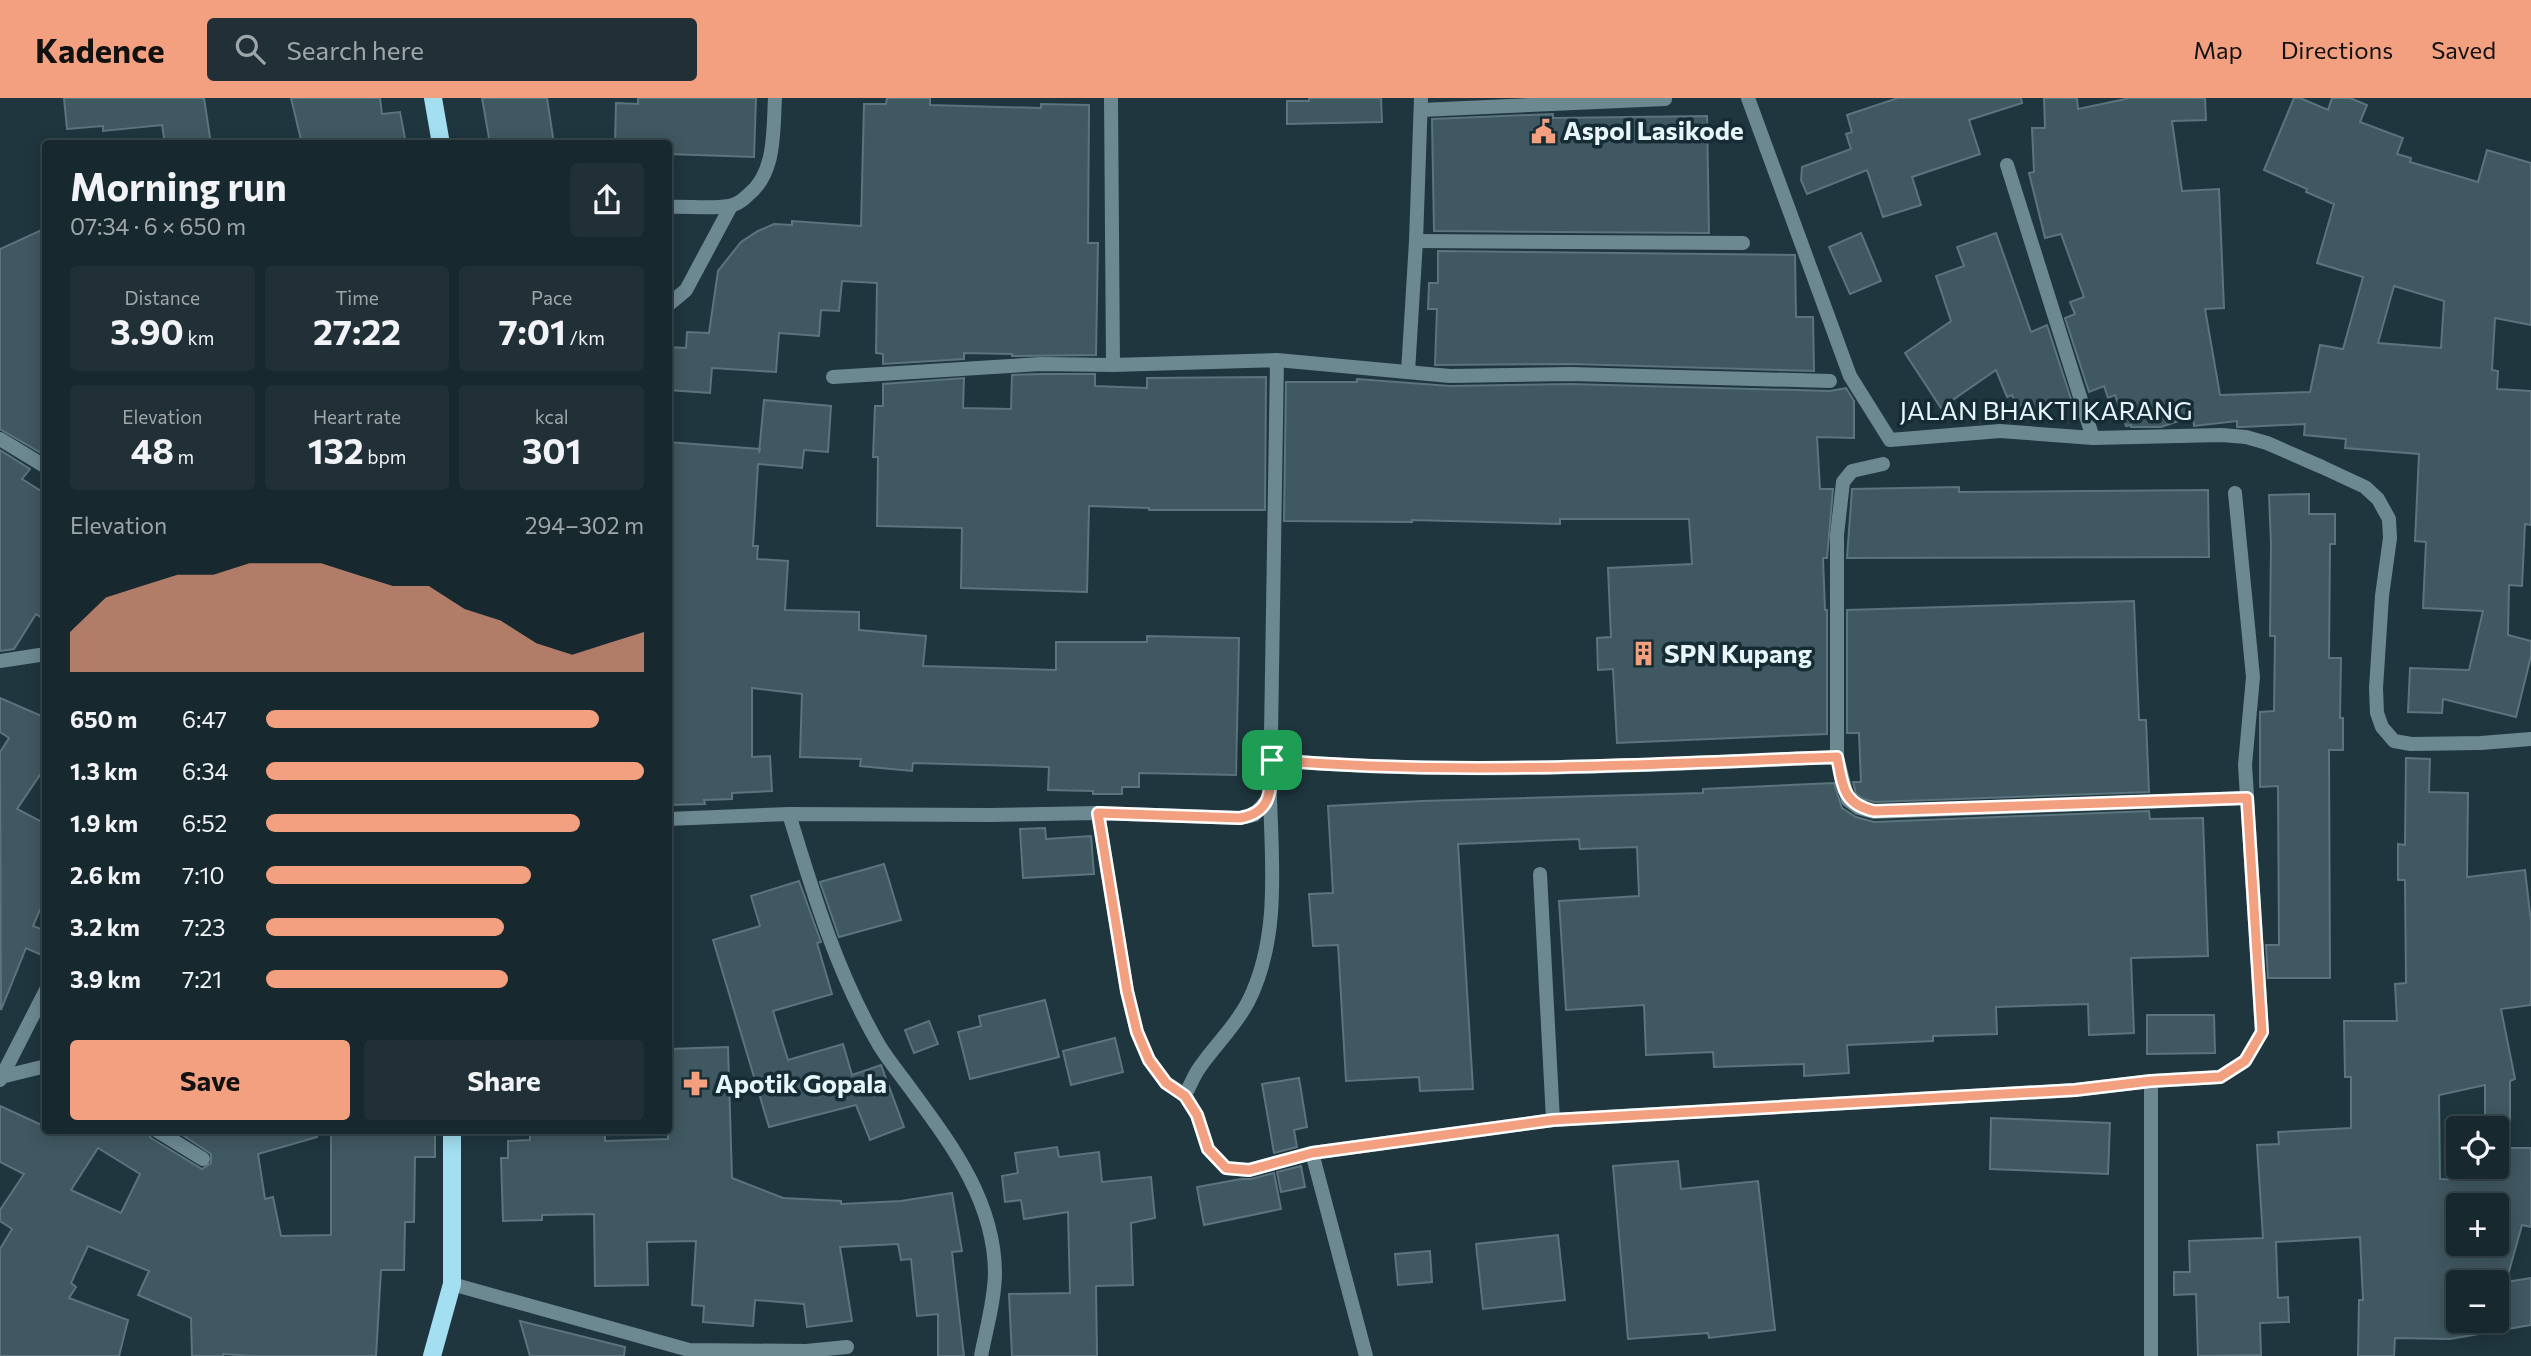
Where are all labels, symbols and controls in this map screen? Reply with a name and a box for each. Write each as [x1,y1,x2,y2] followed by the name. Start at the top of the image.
[207,18,697,81] search box
[35,29,165,70] text: Kadence
[231,30,269,68] icon: search
[287,34,424,65] text: Search here
[2193,35,2243,64] text: Map
[2281,35,2393,64] text: Directions
[2431,35,2496,64] text: Saved
[1563,114,1744,145] place label: Aspol Lasikode
[1529,117,1557,145] public building icon: Aspol Lasikode
[70,162,287,209] text: Morning run
[570,163,644,237] button: share
[70,212,246,240] text: 07:34 · 6 × 650 m
[125,286,200,309] text: Distance
[335,286,379,309] text: Time
[531,286,572,309] text: Pace
[110,309,184,352] text: 3.90
[313,309,401,352] text: 27:22
[498,309,566,352] text: 7:01
[184,326,214,349] text: km
[566,326,605,349] text: /km
[1900,394,2192,425] street label: JALAN BHAKTI KARANG
[122,405,202,428] text: Elevation
[313,405,401,428] text: Heart rate
[535,405,569,428] text: kcal
[131,428,174,471] text: 48
[308,428,364,471] text: 132
[522,428,581,471] text: 301
[174,445,194,468] text: m
[364,445,406,468] text: bpm
[70,511,167,539] text: Elevation
[525,511,644,539] text: 294–302 m
[1664,637,1812,668] place label: SPN Kupang
[1630,640,1658,668] building icon: SPN Kupang
[70,705,137,733] text: 650 m
[182,705,227,733] text: 6:47
[1242,730,1302,790] pin
[1253,741,1291,779] icon: arrive
[70,757,138,785] text: 1.3 km
[182,757,228,785] text: 6:34
[70,809,138,837] text: 1.9 km
[182,809,227,837] text: 6:52
[70,861,141,889] text: 2.6 km
[182,861,224,889] text: 7:10
[70,913,140,941] text: 3.2 km
[182,913,225,941] text: 7:23
[70,965,141,993] text: 3.9 km
[182,965,222,993] text: 7:21
[70,1040,350,1120] button: Save
[364,1040,644,1120] button: Share
[715,1067,887,1098] place label: Apotik Gopala
[681,1070,709,1098] pharmacy icon: Apotik Gopala
[2446,1116,2509,1333] map controls
[2446,1116,2509,1179] button: locate
[2446,1193,2509,1256] button: +
[2446,1270,2509,1333] button: −

